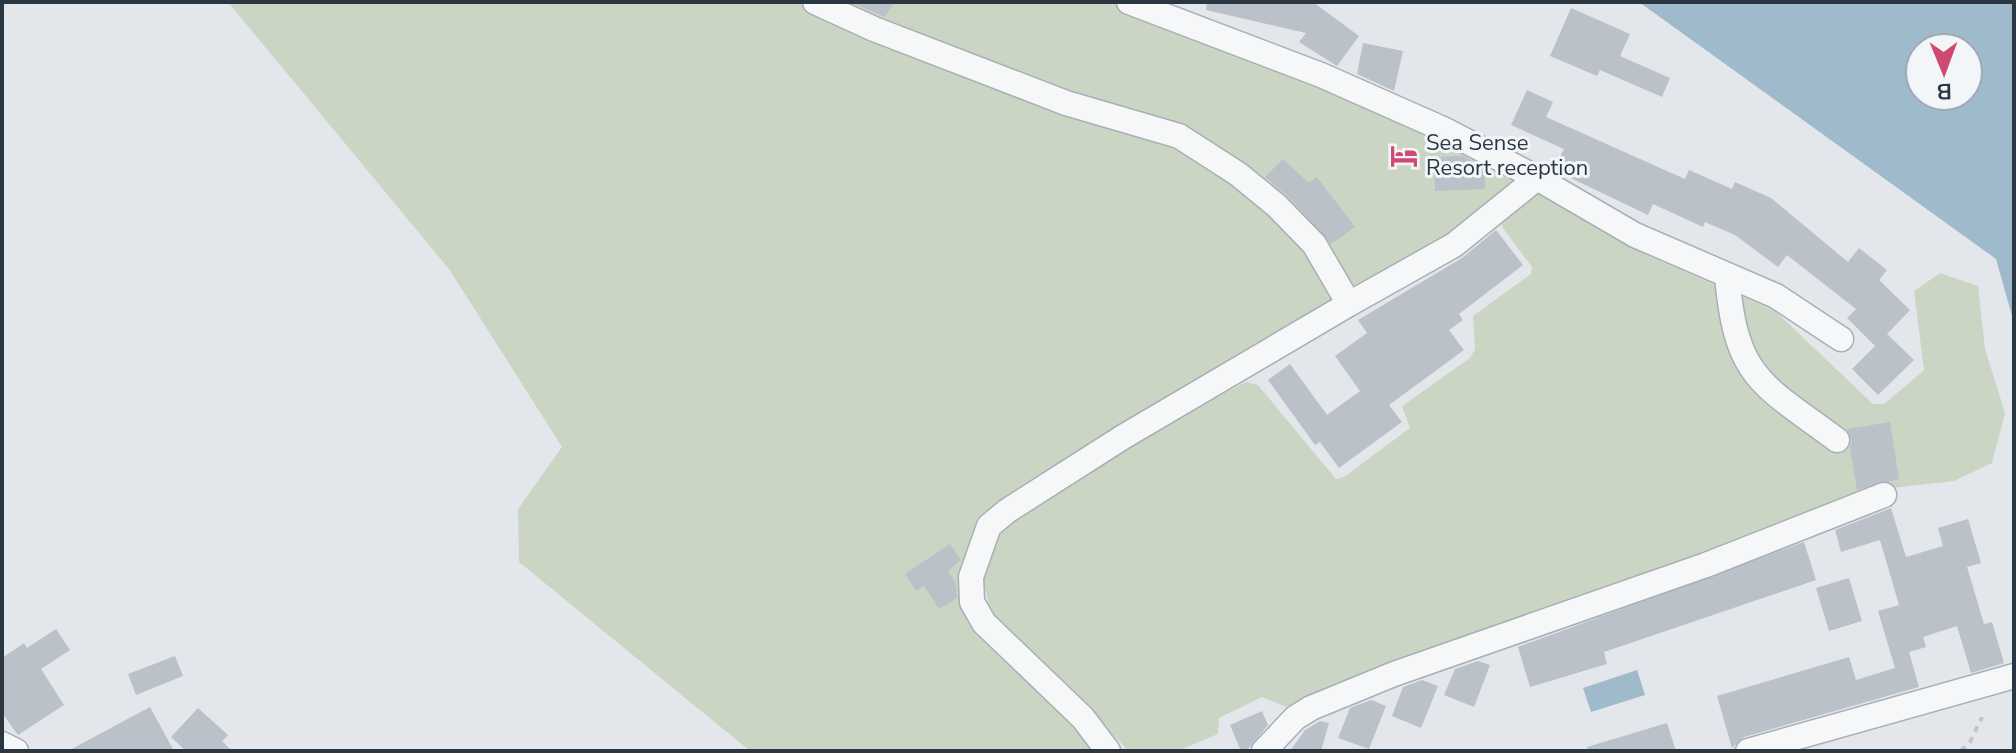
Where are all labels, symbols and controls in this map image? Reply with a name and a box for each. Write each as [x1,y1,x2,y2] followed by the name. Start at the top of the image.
[1904,32,1984,112] north arrow
[1937,76,1952,106] text: B
[1426,128,1588,183] place label: Sea Sense Resort reception
[1389,141,1419,171] hotel icon: Sea Sense Resort reception

